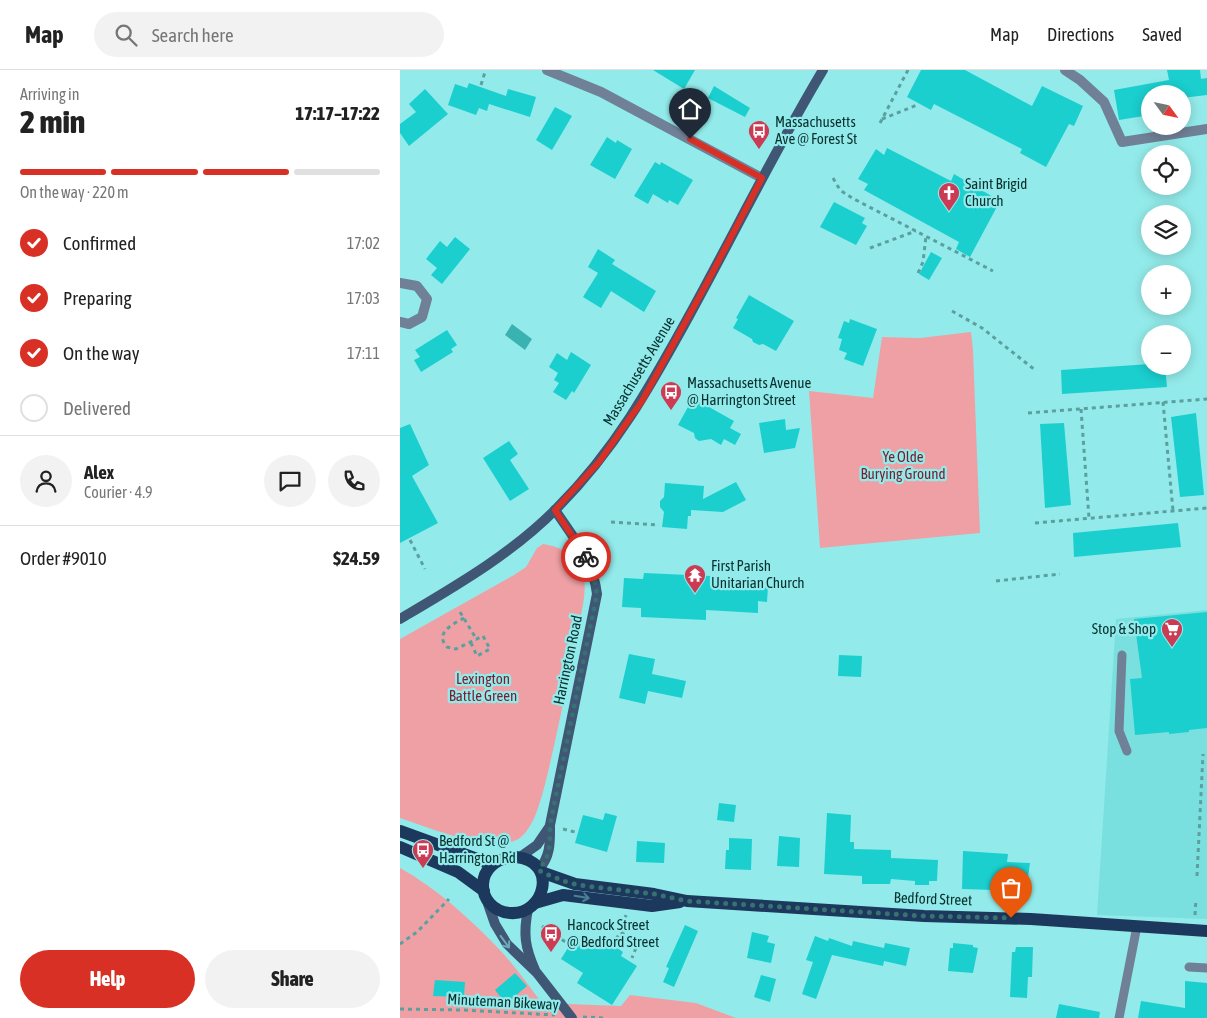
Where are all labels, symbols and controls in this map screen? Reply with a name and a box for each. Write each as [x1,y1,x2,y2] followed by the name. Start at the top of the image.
[94,12,444,57] search box
[25,21,64,48] text: Map
[112,21,140,49] icon: search
[152,24,234,46] text: Search here
[990,24,1019,45] text: Map
[1047,24,1114,45] text: Directions
[1142,24,1182,45] text: Saved
[20,85,80,103] text: Arriving in
[1141,85,1191,135] north arrow
[1141,85,1191,375] map controls
[669,88,711,139] pin
[676,95,704,123] icon: home
[295,102,380,124] text: 17:17–17:22
[20,103,85,140] text: 2 min
[775,113,857,147] place label: Massachusetts Ave @ Forest St
[747,119,771,150] bus stop icon: Massachusetts Ave @ Forest St
[1141,145,1191,195] button: locate
[965,175,1027,209] place label: Saint Brigid Church
[937,181,961,212] church icon: Saint Brigid Church
[20,183,129,201] text: On the way · 220 m
[1141,205,1191,255] button: layers
[20,229,48,257] icon: check
[63,232,136,254] text: Confirmed
[347,234,380,252] text: 17:02
[1141,265,1191,315] button: +
[20,284,48,312] icon: check
[63,287,132,309] text: Preparing
[347,289,380,307] text: 17:03
[599,313,678,428] street label: Massachusetts Avenue
[1141,325,1191,375] button: −
[20,339,48,367] icon: check
[63,342,140,364] text: On the way
[347,344,380,362] text: 17:11
[687,374,811,408] place label: Massachusetts Avenue @ Harrington Street
[659,380,683,411] bus stop icon: Massachusetts Avenue @ Harrington Street
[63,397,131,419] text: Delivered
[860,448,946,482] park label: Ye Olde Burying Ground
[20,455,72,507] button: person
[264,455,316,507] button: chat
[328,455,380,507] button: phone
[84,461,114,483] text: Alex
[84,483,153,501] text: Courier · 4.9
[561,532,611,582] courier
[572,543,600,571] icon: bike
[20,547,107,569] text: Order #9010
[333,547,380,569] text: $24.59
[711,557,805,591] place label: First Parish Unitarian Church
[683,563,707,594] temple icon: First Parish Unitarian Church
[550,614,585,706] street label: Harrington Road
[1160,617,1184,648] supermarket icon: Stop & Shop
[1092,620,1156,637] place label: Stop & Shop
[449,670,517,704] park label: Lexington Battle Green
[439,832,516,866] place label: Bedford St @ Harrington Rd
[411,838,435,869] bus stop icon: Bedford St @ Harrington Rd
[990,867,1032,918] pin
[997,874,1025,902] icon: bag
[893,889,973,908] street label: Bedford Street
[574,893,590,903] one-way arrow
[567,916,659,950] place label: Hancock Street @ Bedford Street
[539,922,563,953] bus stop icon: Hancock Street @ Bedford Street
[500,934,511,948] one-way arrow
[20,950,195,1008] button: Help
[205,950,380,1008] button: Share
[447,990,559,1013] street label: Minuteman Bikeway

